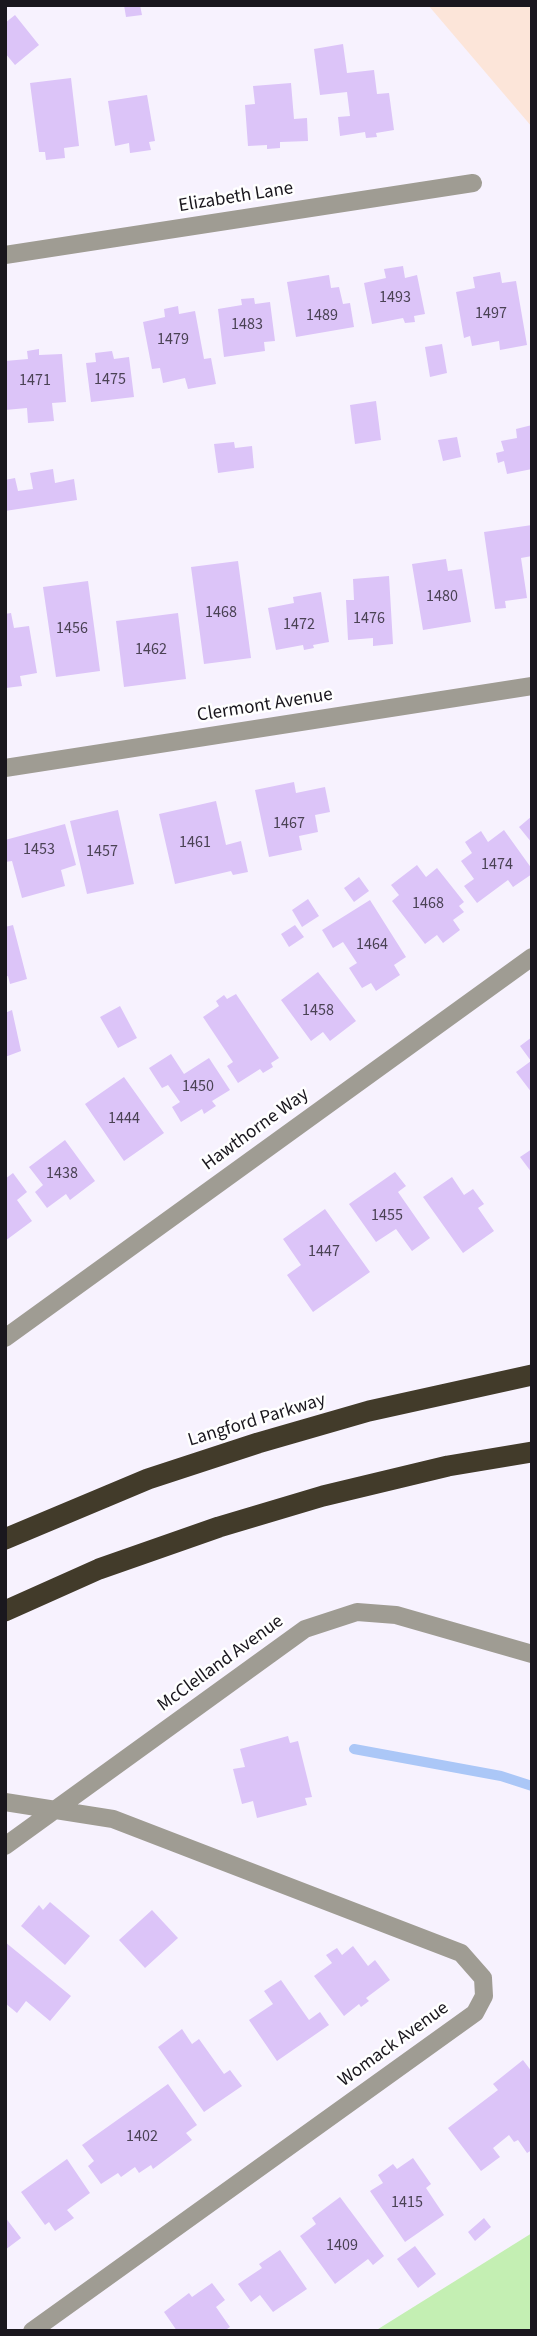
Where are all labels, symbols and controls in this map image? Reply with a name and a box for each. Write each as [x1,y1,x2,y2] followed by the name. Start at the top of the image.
[177,178,295,218] street label: Elizabeth Lane
[379,288,411,308] house number: 1493
[475,304,507,324] house number: 1497
[306,306,338,326] house number: 1489
[231,315,263,335] house number: 1483
[157,330,189,350] house number: 1479
[94,370,126,390] house number: 1475
[19,371,51,391] house number: 1471
[426,587,458,607] house number: 1480
[205,603,237,623] house number: 1468
[353,609,385,629] house number: 1476
[283,615,315,635] house number: 1472
[56,619,88,639] house number: 1456
[135,640,167,660] house number: 1462
[196,684,334,728] street label: Clermont Avenue
[273,814,305,834] house number: 1467
[179,833,211,853] house number: 1461
[23,840,55,860] house number: 1453
[86,842,118,862] house number: 1457
[481,855,513,875] house number: 1474
[412,894,444,914] house number: 1468
[356,935,388,955] house number: 1464
[302,1001,334,1021] house number: 1458
[182,1077,214,1097] house number: 1450
[198,1084,314,1176] street label: Hawthorne Way
[108,1109,140,1129] house number: 1444
[46,1164,78,1184] house number: 1438
[371,1206,403,1226] house number: 1455
[308,1242,340,1262] house number: 1447
[185,1389,329,1453] street label: Langford Parkway
[154,1611,288,1717] street label: McClelland Avenue
[334,1997,454,2093] street label: Womack Avenue
[126,2127,158,2147] house number: 1402
[391,2193,423,2213] house number: 1415
[326,2236,358,2256] house number: 1409

